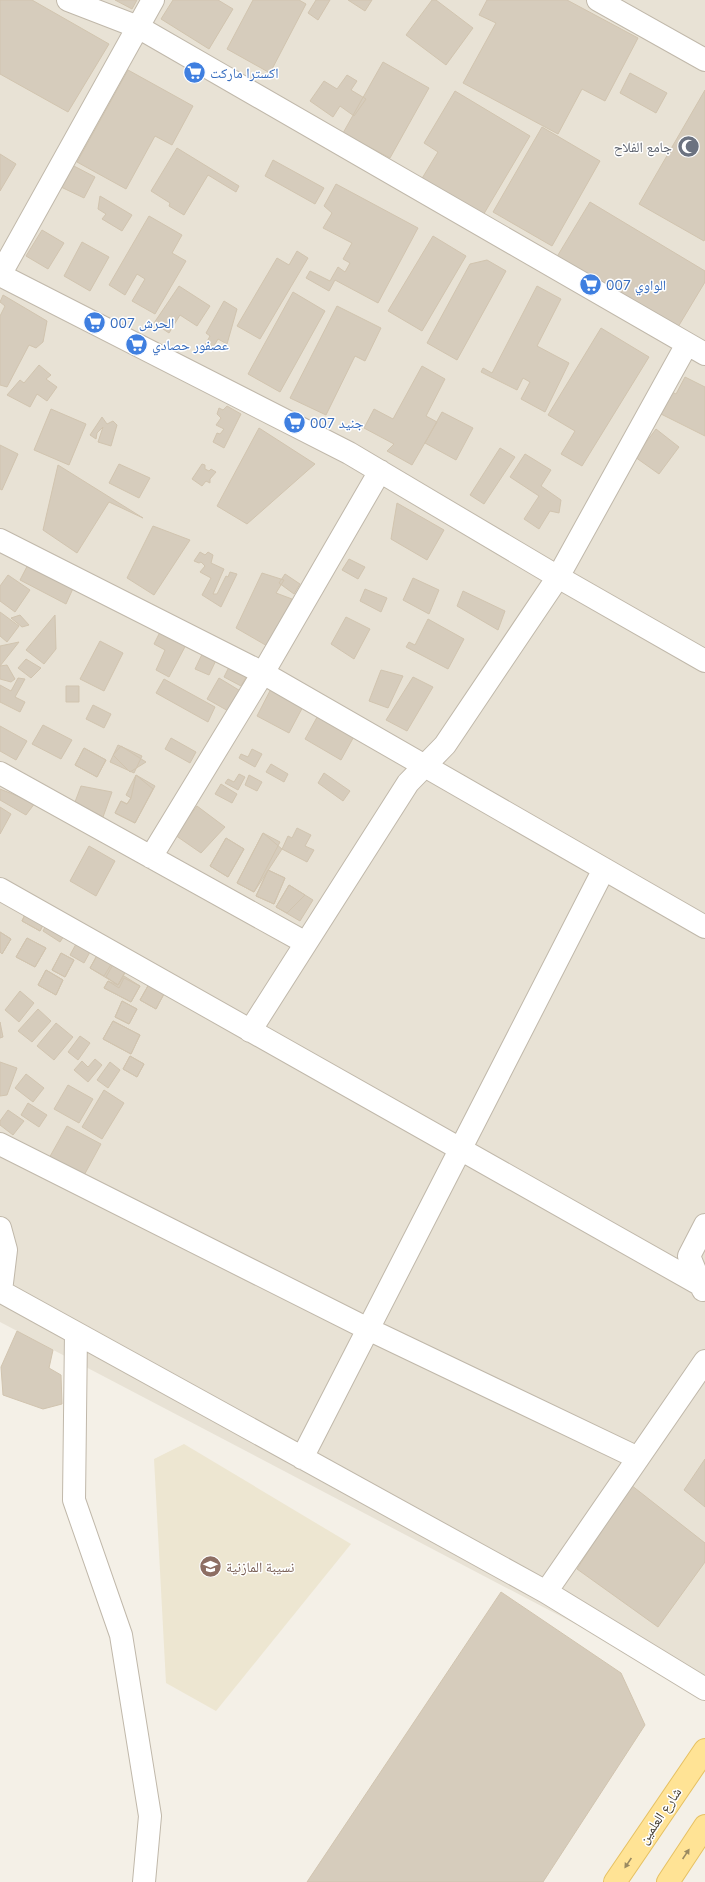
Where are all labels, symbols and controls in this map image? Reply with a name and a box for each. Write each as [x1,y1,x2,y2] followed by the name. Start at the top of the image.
[181,60,207,86] supermarket icon: اكسترا ماركت
[210,64,279,83] place label: اكسترا ماركت
[675,134,701,160] mosque icon: جامع الفلاح
[614,138,672,157] place label: جامع الفلاح
[578,272,604,298] supermarket icon: الواوي 007
[606,276,666,296] place label: الواوي 007
[81,310,107,336] supermarket icon: الحرش 007
[110,314,174,333] place label: الحرش 007
[124,332,150,358] supermarket icon: عصفور حصادي
[152,336,229,356] place label: عصفور حصادي
[282,410,308,436] supermarket icon: جنيد 007
[310,414,364,433] place label: جنيد 007
[197,1554,223,1580] school or university icon: نسيبة المازنية
[226,1558,295,1577] place label: نسيبة المازنية
[634,1784,686,1848] street label: شارع العلمين
[682,1849,690,1859] one-way arrow
[624,1858,632,1868] one-way arrow

